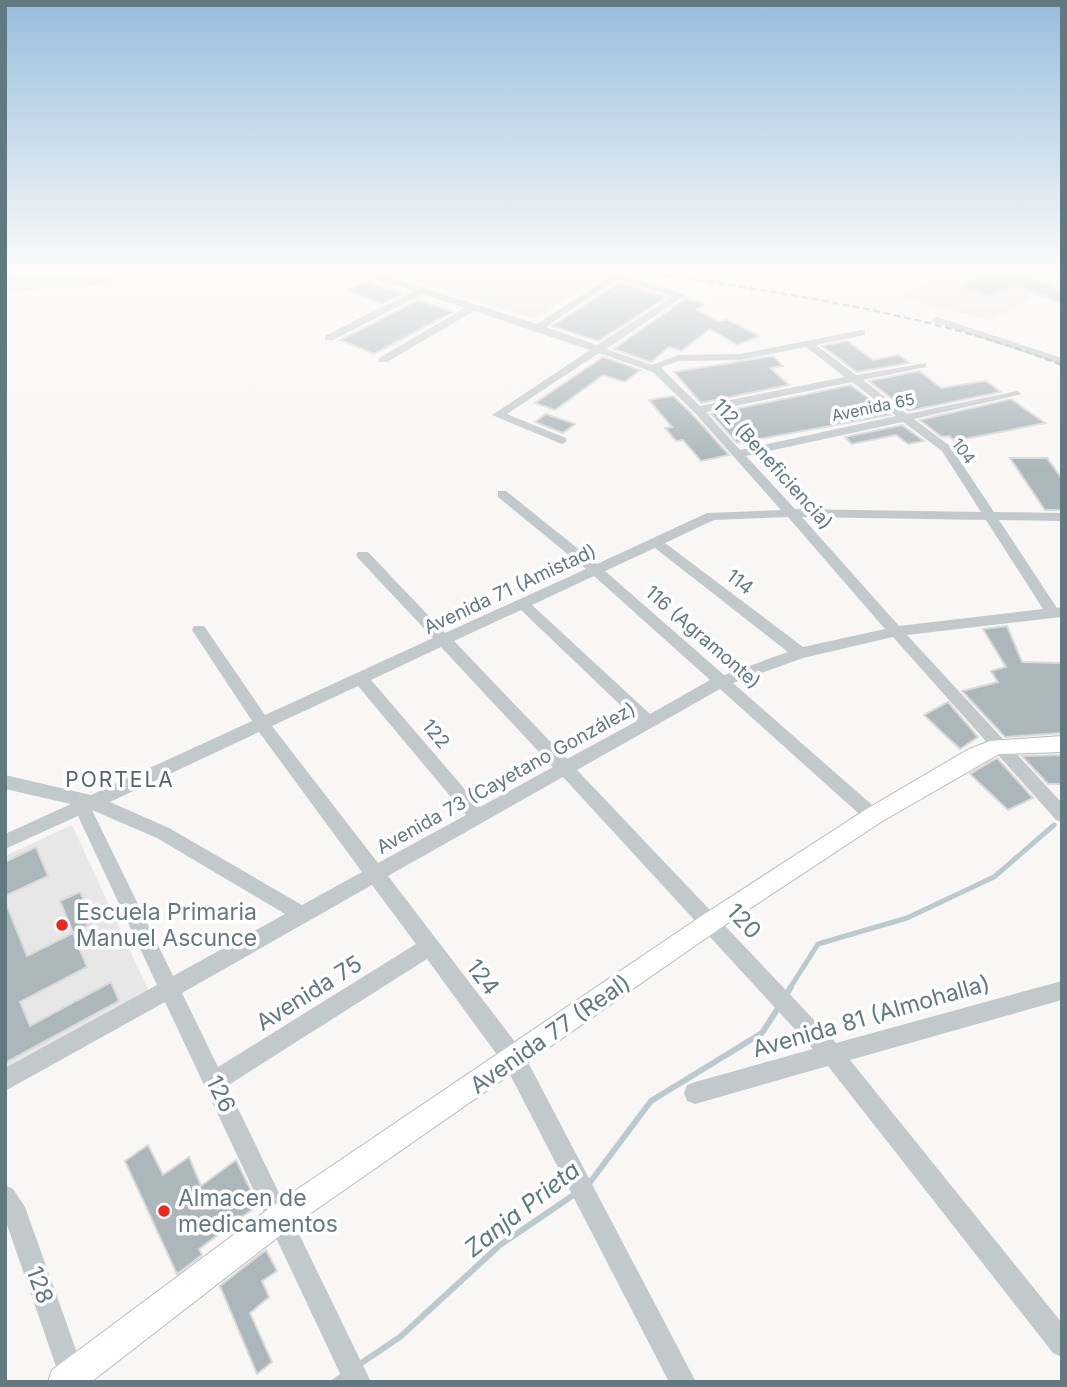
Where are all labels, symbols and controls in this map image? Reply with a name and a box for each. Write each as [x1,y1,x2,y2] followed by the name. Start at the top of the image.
[830,388,916,426] street label: Avenida 65
[708,394,838,534] street label: 112 (Beneficiencia)
[948,434,980,468] street label: 104
[420,539,600,639] street label: Avenida 71 (Amistad)
[722,564,758,600] street label: 114
[641,581,765,693] street label: 116 (Agramonte)
[373,697,639,859] street label: Avenida 73 (Cayetano González)
[417,715,455,753] street label: 122
[65,767,175,792] district label: PORTELA
[76,898,257,952] place label: Escuela Primaria Manuel Ascunce
[721,898,767,944] street label: 120
[54,917,70,933] marker: Escuela Primaria Manuel Ascunce
[251,949,367,1037] street label: Avenida 75
[460,953,506,1001] street label: 124
[465,968,635,1100] street label: Avenida 77 (Real)
[749,969,993,1063] street label: Avenida 81 (Almohalla)
[200,1071,242,1117] street label: 126
[459,1155,585,1263] water label: Zanja Prieta
[178,1184,338,1238] place label: Almacen de medicamentos
[156,1203,172,1219] marker: Almacen de medicamentos
[20,1263,60,1307] street label: 128

